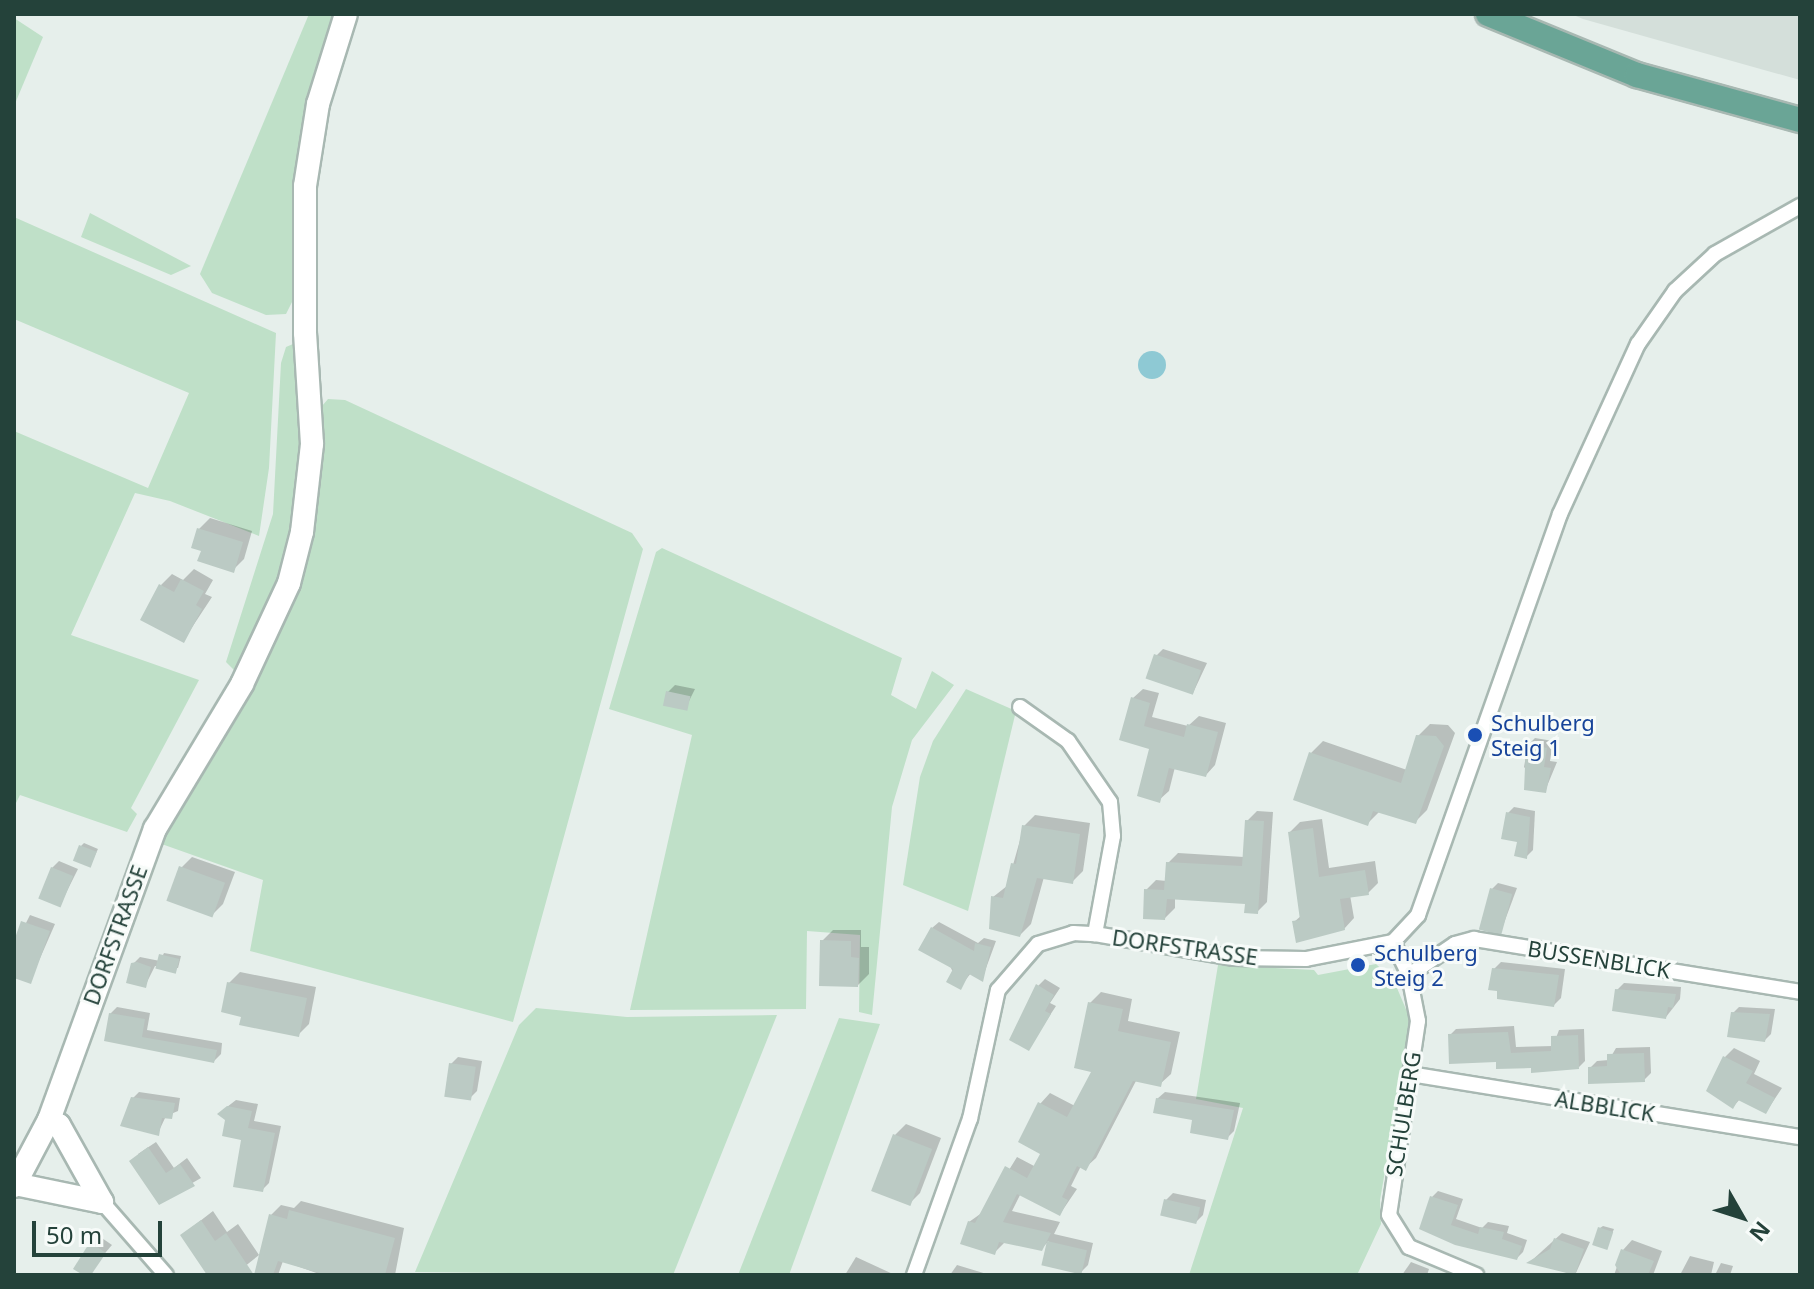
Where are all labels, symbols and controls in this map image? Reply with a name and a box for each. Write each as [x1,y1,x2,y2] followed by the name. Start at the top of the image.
[1491,709,1595,760] place label: Schulberg Steig 1
[1466,726,1484,744] marker: Schulberg Steig 1
[77,862,153,1008] street label: DORFSTRASSE
[1110,924,1260,970] street label: DORFSTRASSE
[1526,935,1672,983] street label: BUSSENBLICK
[1374,939,1478,990] place label: Schulberg Steig 2
[1349,956,1367,974] marker: Schulberg Steig 2
[1380,1050,1426,1178] street label: SCHULBERG
[1553,1085,1657,1127] street label: ALBBLICK
[1702,1177,1782,1257] north arrow
[36,1205,166,1255] scale bar
[1743,1216,1778,1248] text: N
[46,1218,102,1251] text: 50 m

